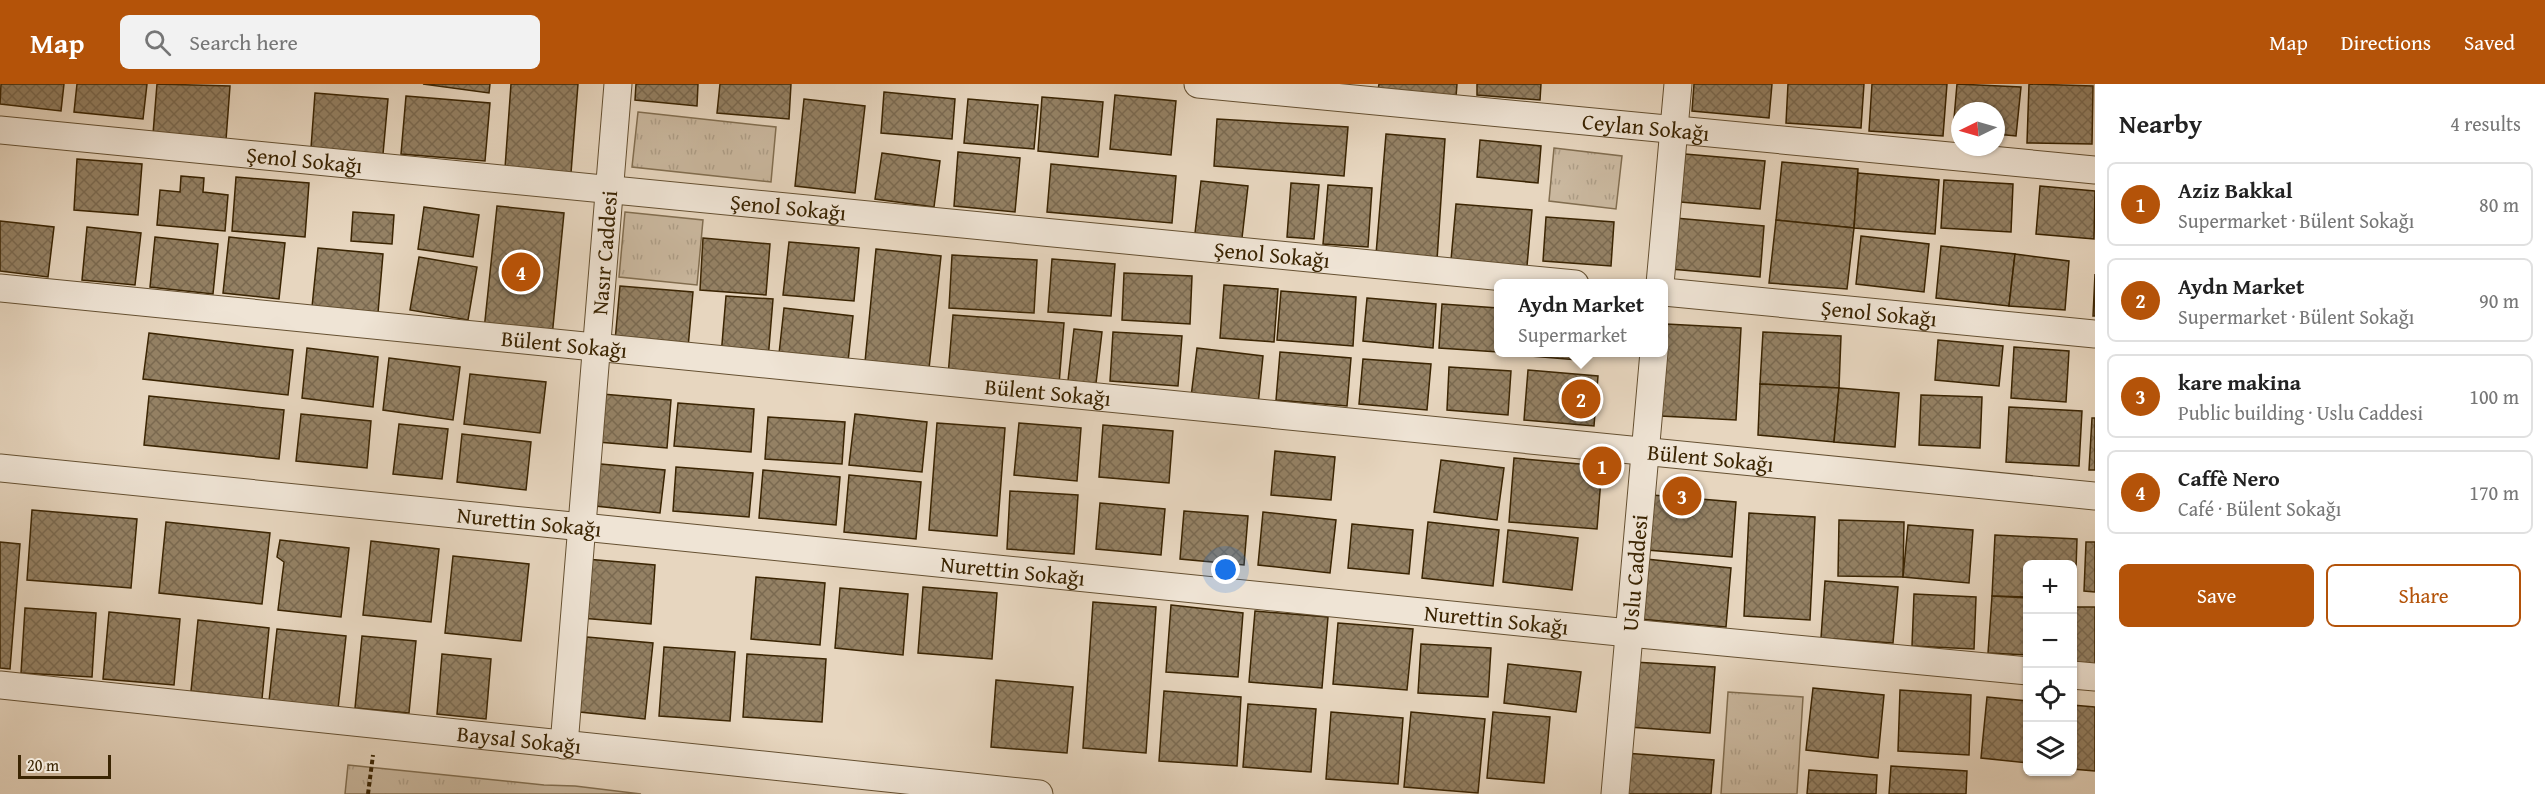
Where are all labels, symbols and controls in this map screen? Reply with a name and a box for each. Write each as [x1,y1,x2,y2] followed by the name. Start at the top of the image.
[120,15,540,69] search box
[30,22,84,63] text: Map
[141,26,174,59] icon: search
[189,26,298,58] text: Search here
[2269,27,2308,58] text: Map
[2341,27,2431,58] text: Directions
[2464,27,2515,58] text: Saved
[1951,102,2005,156] north arrow
[2119,104,2202,143] text: Nearby
[1581,105,1711,149] street label: Ceylan Sokağı
[2450,109,2521,138] text: 4 results
[245,138,364,181] street label: Şenol Sokağı
[2178,174,2293,206] text: Aziz Bakkal
[729,185,848,229] street label: Şenol Sokağı
[583,189,625,316] street label: Nasır Caddesi
[2135,190,2146,219] text: 1
[2479,190,2519,219] text: 80 m
[2178,206,2414,235] text: Supermarket · Bülent Sokağı
[1212,233,1331,276] street label: Şenol Sokağı
[502,250,540,294] pin: 4
[2178,270,2304,302] text: Aydn Market
[1494,279,1668,357] popup
[2135,286,2146,315] text: 2
[2479,286,2519,315] text: 90 m
[1518,288,1644,320] text: Aydn Market
[1819,291,1938,335] street label: Şenol Sokağı
[2178,302,2414,331] text: Supermarket · Bülent Sokağı
[1518,320,1627,349] text: Supermarket
[500,322,629,366] street label: Bülent Sokağı
[2178,366,2301,398] text: kare makina
[983,370,1112,414] street label: Bülent Sokağı
[1562,376,1600,422] pin: 2
[2135,382,2146,411] text: 3
[2469,382,2519,411] text: 100 m
[2178,398,2423,427] text: Public building · Uslu Caddesi
[1646,436,1775,480] street label: Bülent Sokağı
[1582,444,1622,488] pin: 1
[2178,462,2280,494] text: Caffè Nero
[1662,474,1702,518] pin: 3
[2135,478,2146,507] text: 4
[2469,478,2519,507] text: 170 m
[2178,494,2341,523] text: Café · Bülent Sokağı
[456,498,603,545] street label: Nurettin Sokağı
[1613,513,1656,633] street label: Uslu Caddesi
[939,547,1087,594] street label: Nurettin Sokağı
[1211,555,1240,584] your location
[2023,560,2077,776] map controls
[2023,560,2077,614] button: +
[2119,564,2314,627] button: Save
[2326,564,2521,627] button: Share
[1423,596,1570,643] street label: Nurettin Sokağı
[2023,614,2077,668] button: −
[2023,668,2077,722] button: locate
[455,717,583,762] street label: Baysal Sokağı
[2023,722,2077,776] button: layers
[18,752,111,780] scale bar
[27,753,59,777] text: 20 m

